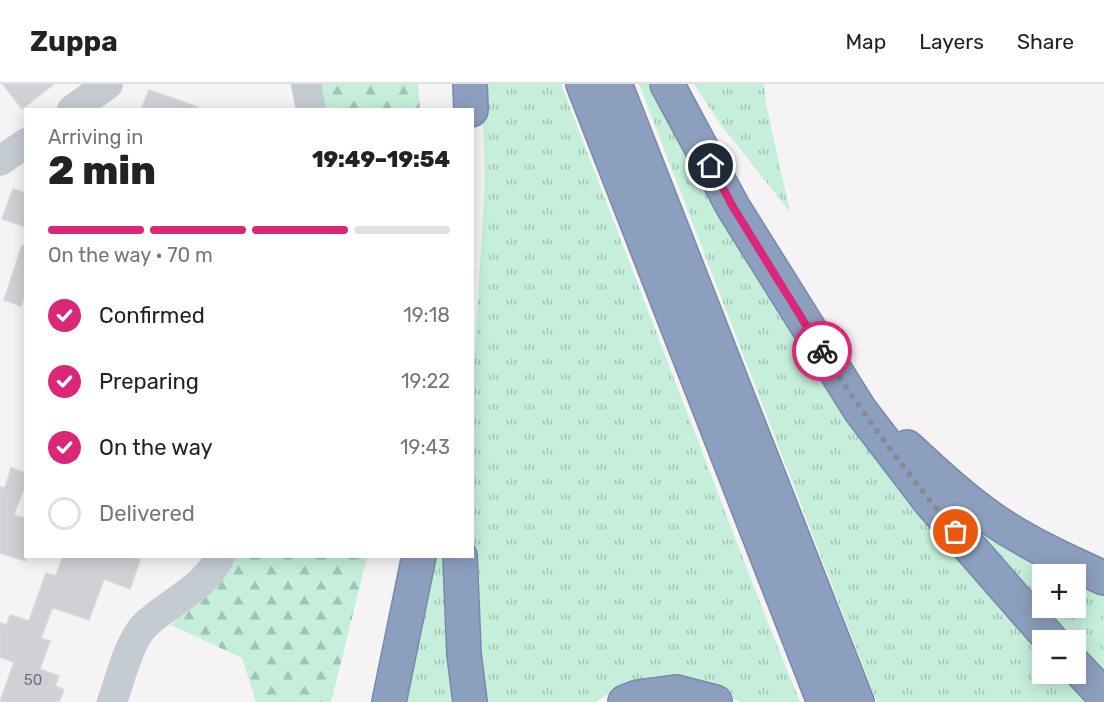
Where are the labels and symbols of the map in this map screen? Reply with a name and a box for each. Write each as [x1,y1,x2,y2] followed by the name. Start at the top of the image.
[685,140,736,191] pin
[792,321,852,381] courier
[930,506,981,557] pin
[24,671,42,689] house number: 50

